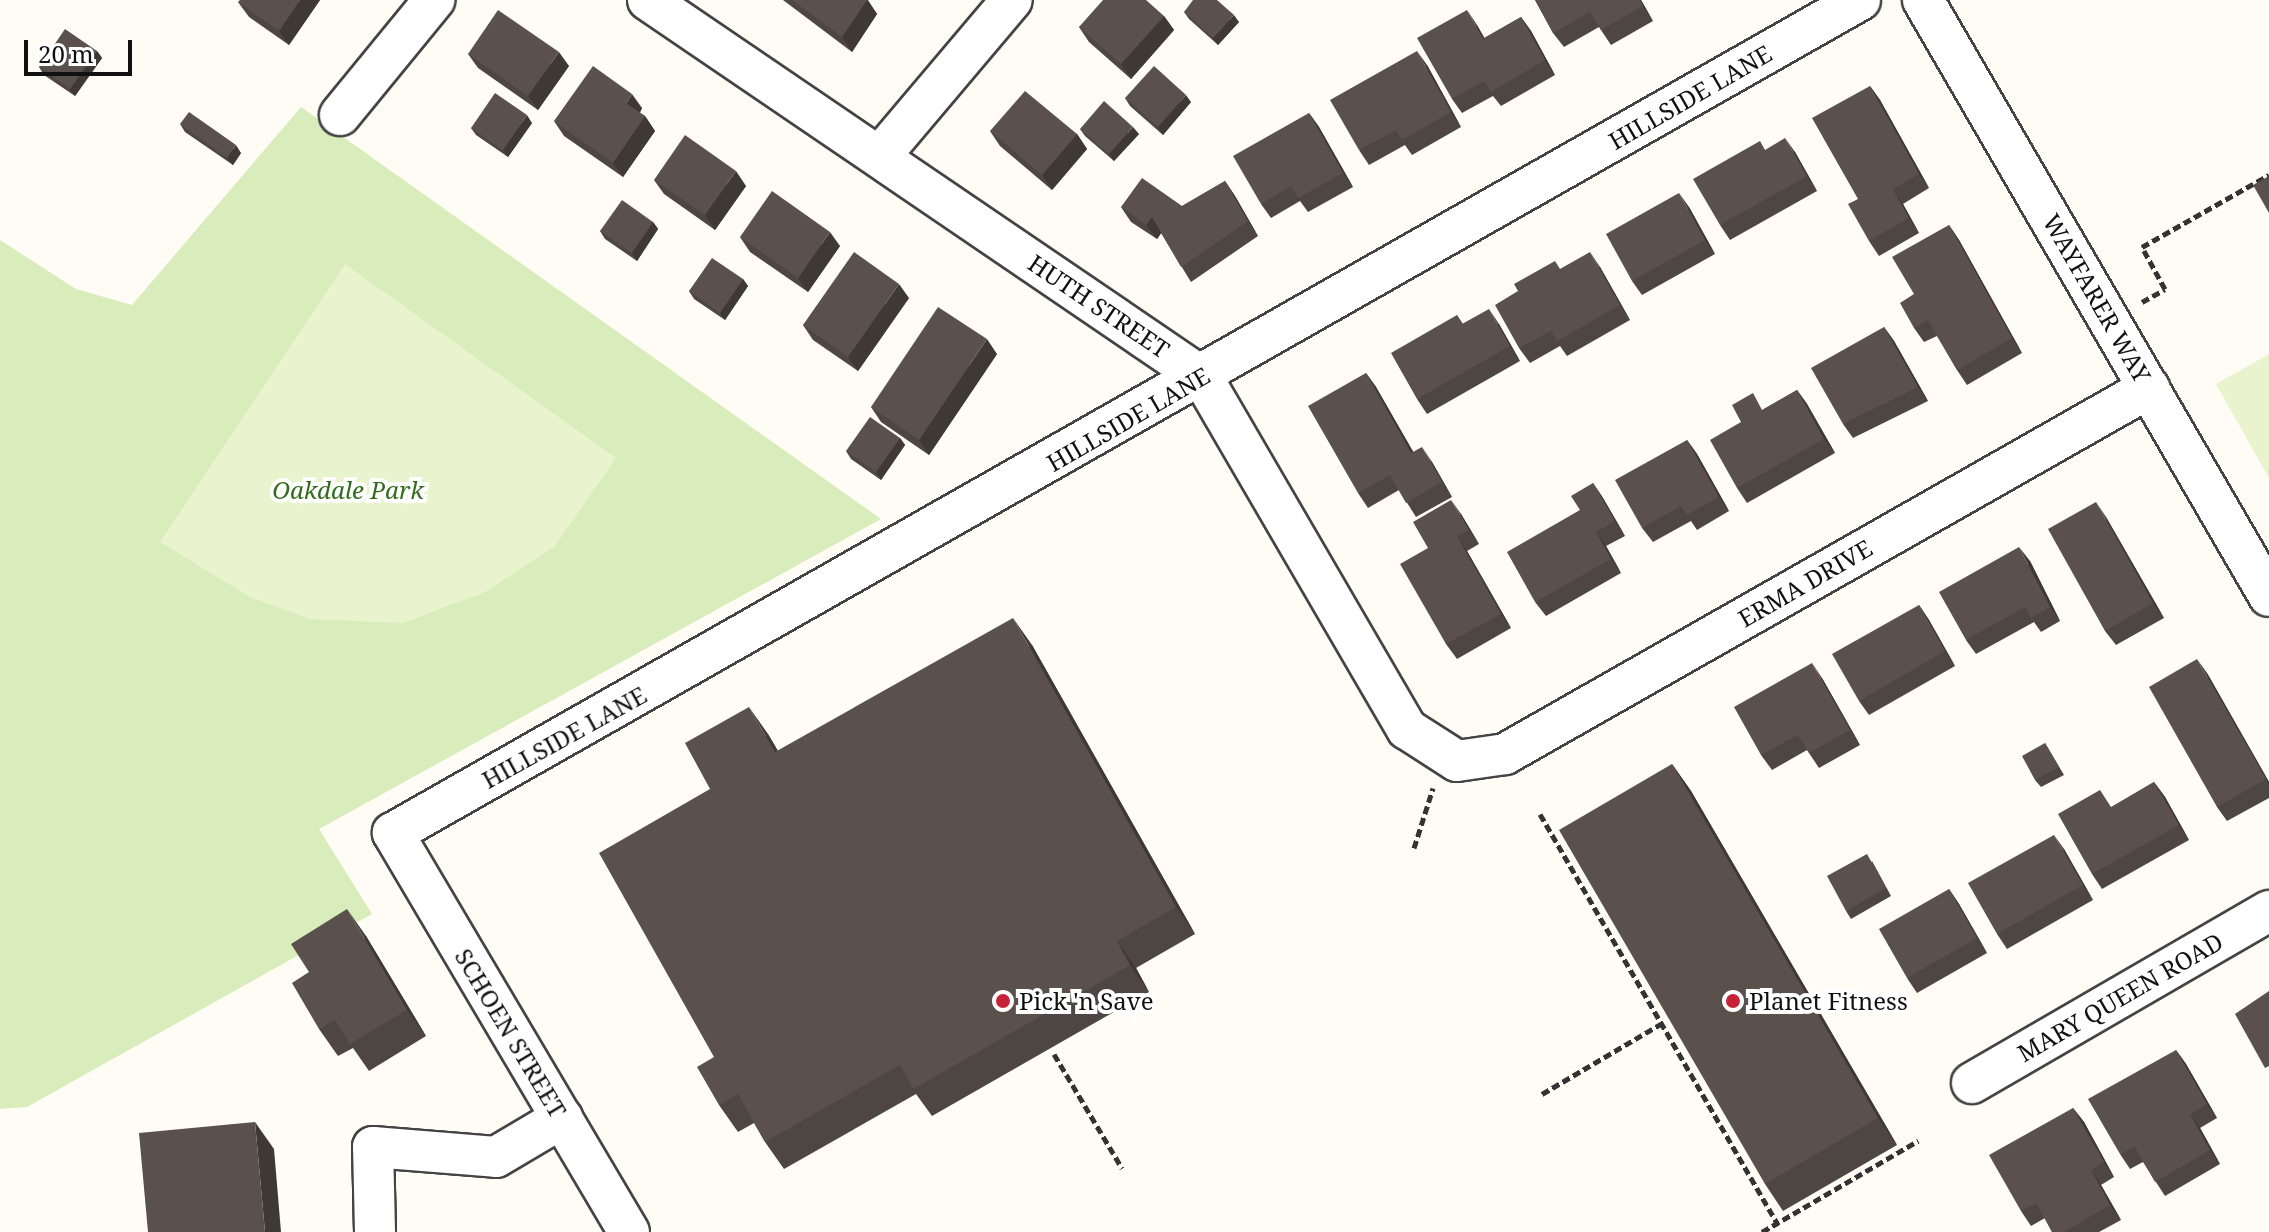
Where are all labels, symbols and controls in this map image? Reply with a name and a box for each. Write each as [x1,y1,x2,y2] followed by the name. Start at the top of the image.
[28,24,136,74] scale bar
[38,37,94,70] text: 20 m
[1603,39,1777,155] street label: HILLSIDE LANE
[2037,209,2157,387] street label: WAYFARER WAY
[1023,248,1175,364] street label: HUTH STREET
[1041,361,1215,477] street label: HILLSIDE LANE
[272,476,424,504] park label: Oakdale Park
[1733,533,1877,633] street label: ERMA DRIVE
[477,680,651,794] street label: HILLSIDE LANE
[2012,926,2228,1068] street label: MARY QUEEN ROAD
[449,943,573,1123] street label: SCHOEN STREET
[1019,987,1154,1015] place label: Pick 'n Save
[1749,987,1908,1015] place label: Planet Fitness
[994,992,1012,1010] marker: Pick 'n Save
[1724,992,1742,1010] marker: Planet Fitness

